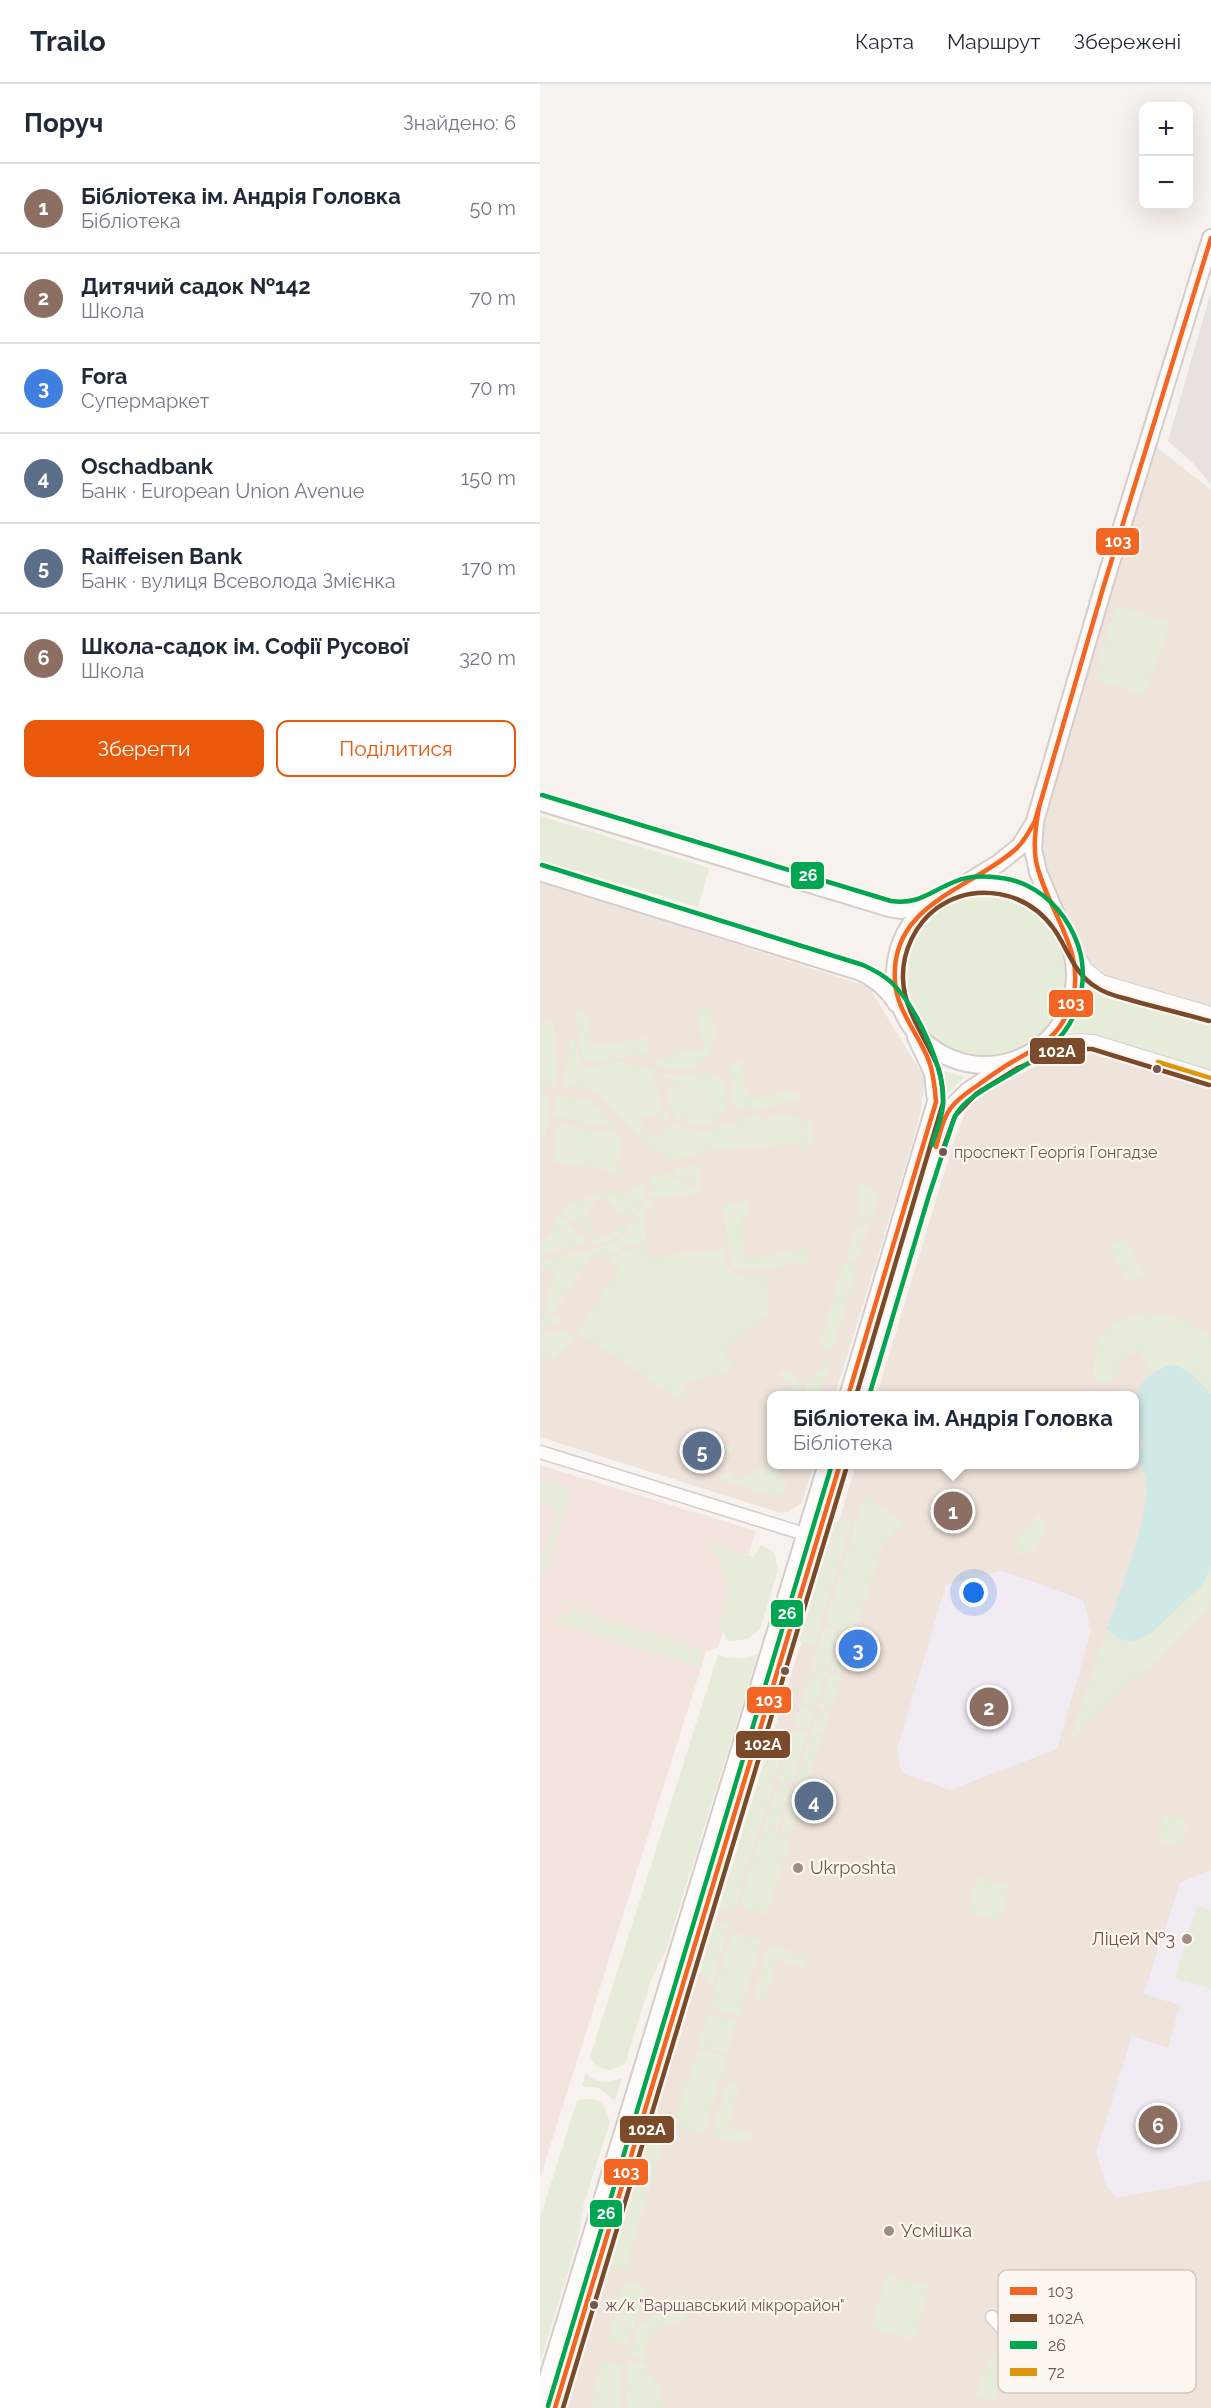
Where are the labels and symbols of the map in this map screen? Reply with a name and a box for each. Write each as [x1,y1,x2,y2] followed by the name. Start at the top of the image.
[1095,527,1140,556] line badge: 103
[1105,532,1131,551] text: 103
[790,861,825,890] line badge: 26
[799,866,818,885] text: 26
[1048,989,1094,1018] line badge: 103
[1058,994,1084,1013] text: 103
[1029,1037,1086,1065] line badge: 102А
[1038,1042,1076,1061] text: 102А
[1151,1063,1163,1075] unlabelled marker
[954,1143,1158,1162] place label: проспект Георгія Гонгадзе
[937,1146,949,1158] marker: проспект Георгія Гонгадзе
[682,1428,722,1474] pin: 5
[934,1488,972,1534] pin: 1
[959,1578,988,1607] your location
[770,1599,804,1628] line badge: 26
[778,1604,797,1623] text: 26
[838,1626,878,1672] pin: 3
[779,1665,791,1677] unlabelled marker
[970,1684,1008,1730] pin: 2
[746,1686,792,1714] line badge: 103
[756,1691,782,1710] text: 103
[735,1730,791,1759] line badge: 102А
[744,1735,782,1754] text: 102А
[794,1778,834,1824] pin: 4
[810,1857,896,1878] place label: Ukrposhta
[791,1861,805,1875] marker: Ukrposhta
[1092,1928,1175,1949] place label: Ліцей №3
[1180,1932,1194,1946] marker: Ліцей №3
[1138,2102,1178,2148] pin: 6
[619,2115,675,2144] line badge: 102А
[628,2120,666,2139] text: 102А
[603,2158,649,2186] line badge: 103
[613,2163,639,2182] text: 103
[589,2199,623,2228] line badge: 26
[597,2204,616,2223] text: 26
[901,2220,972,2241] place label: Усмішка
[882,2224,896,2238] marker: Усмішка
[998,2270,1196,2393] legend
[1048,2282,1073,2301] text: 103
[605,2296,845,2315] place label: ж/к "Варшавський мікрорайон"
[588,2299,600,2311] marker: ж/к "Варшавський мікрорайон"
[1048,2309,1084,2328] text: 102А
[1048,2336,1066,2355] text: 26
[1048,2363,1065,2382] text: 72

